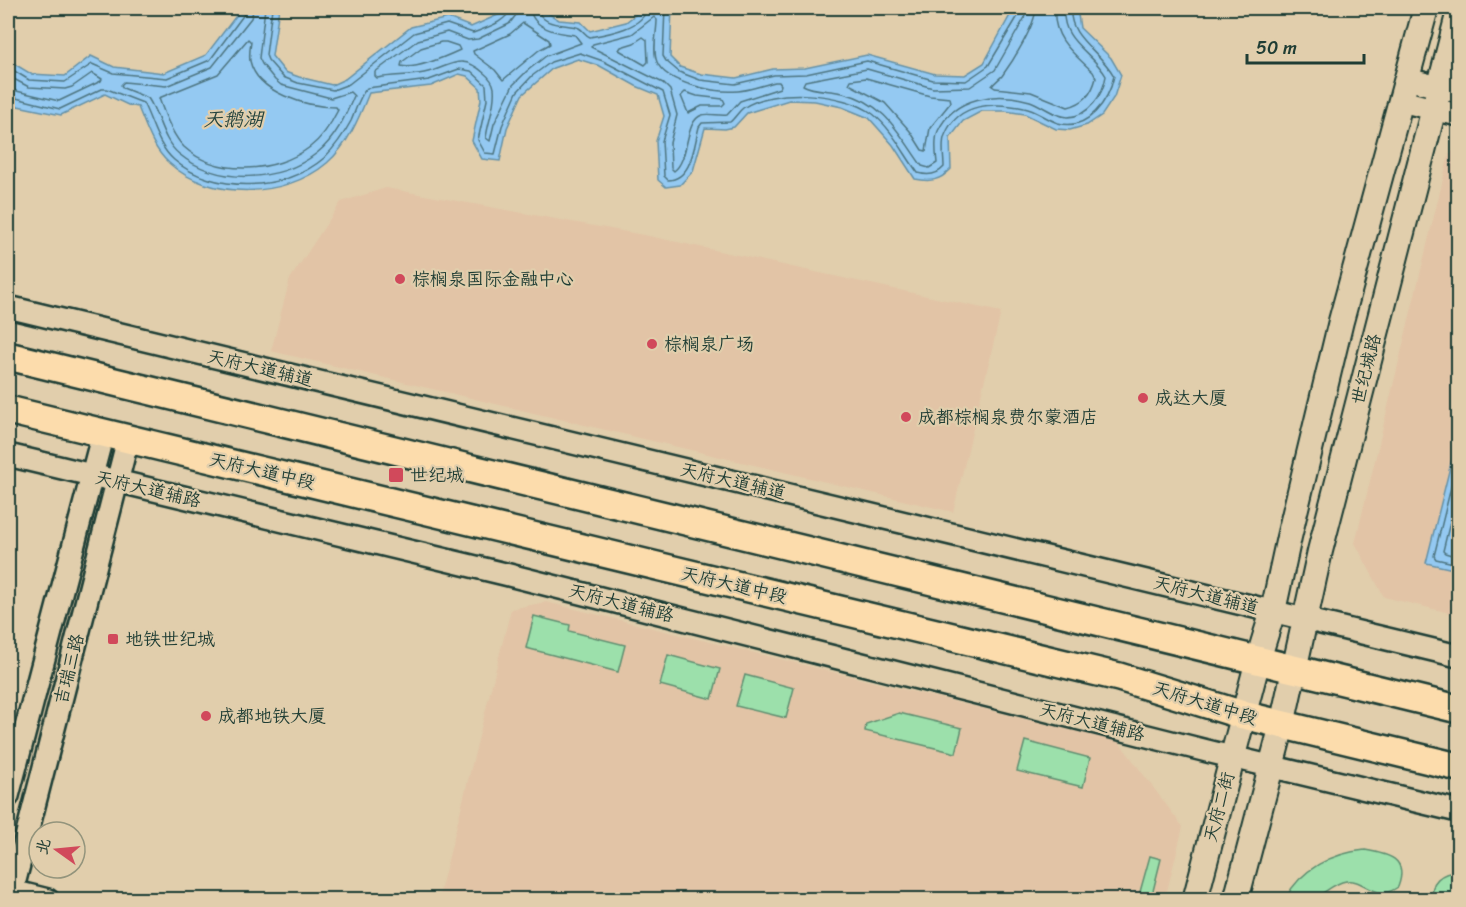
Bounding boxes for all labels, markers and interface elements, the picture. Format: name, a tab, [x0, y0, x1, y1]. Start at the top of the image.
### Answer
scale bar	[1247, 27, 1364, 65]
text: 50 m	[1256, 32, 1297, 64]
water label: 天鹅湖	[203, 102, 265, 137]
place label: 棕榈泉国际金融中心	[412, 263, 574, 295]
marker: 棕榈泉国际金融中心	[393, 272, 407, 286]
place label: 棕榈泉广场	[664, 328, 754, 360]
street label: 世纪城路	[1342, 330, 1390, 408]
marker: 棕榈泉广场	[645, 337, 659, 351]
street label: 天府大道辅道	[204, 340, 316, 396]
place label: 成达大厦	[1155, 382, 1227, 414]
marker: 成达大厦	[1136, 391, 1150, 405]
place label: 成都棕榈泉费尔蒙酒店	[918, 401, 1098, 433]
marker: 成都棕榈泉费尔蒙酒店	[899, 410, 913, 424]
street label: 天府大道中段	[206, 443, 318, 499]
street label: 天府大道辅道	[677, 453, 789, 509]
place label: 世纪城	[410, 459, 464, 491]
street label: 天府大道辅路	[92, 461, 204, 517]
marker: 世纪城	[387, 466, 405, 484]
street label: 天府大道中段	[678, 557, 790, 613]
street label: 天府大道辅道	[1150, 566, 1262, 624]
street label: 天府大道辅路	[565, 574, 677, 632]
place label: 地铁世纪城	[125, 623, 215, 655]
street label: 吉瑞三路	[45, 630, 93, 708]
marker: 地铁世纪城	[106, 632, 120, 646]
street label: 天府大道中段	[1149, 672, 1261, 734]
street label: 天府大道辅路	[1036, 693, 1148, 751]
place label: 成都地铁大厦	[218, 700, 326, 732]
marker: 成都地铁大厦	[199, 709, 213, 723]
street label: 天府二街	[1194, 768, 1244, 846]
north arrow	[27, 820, 87, 880]
text: 北	[27, 835, 59, 858]

